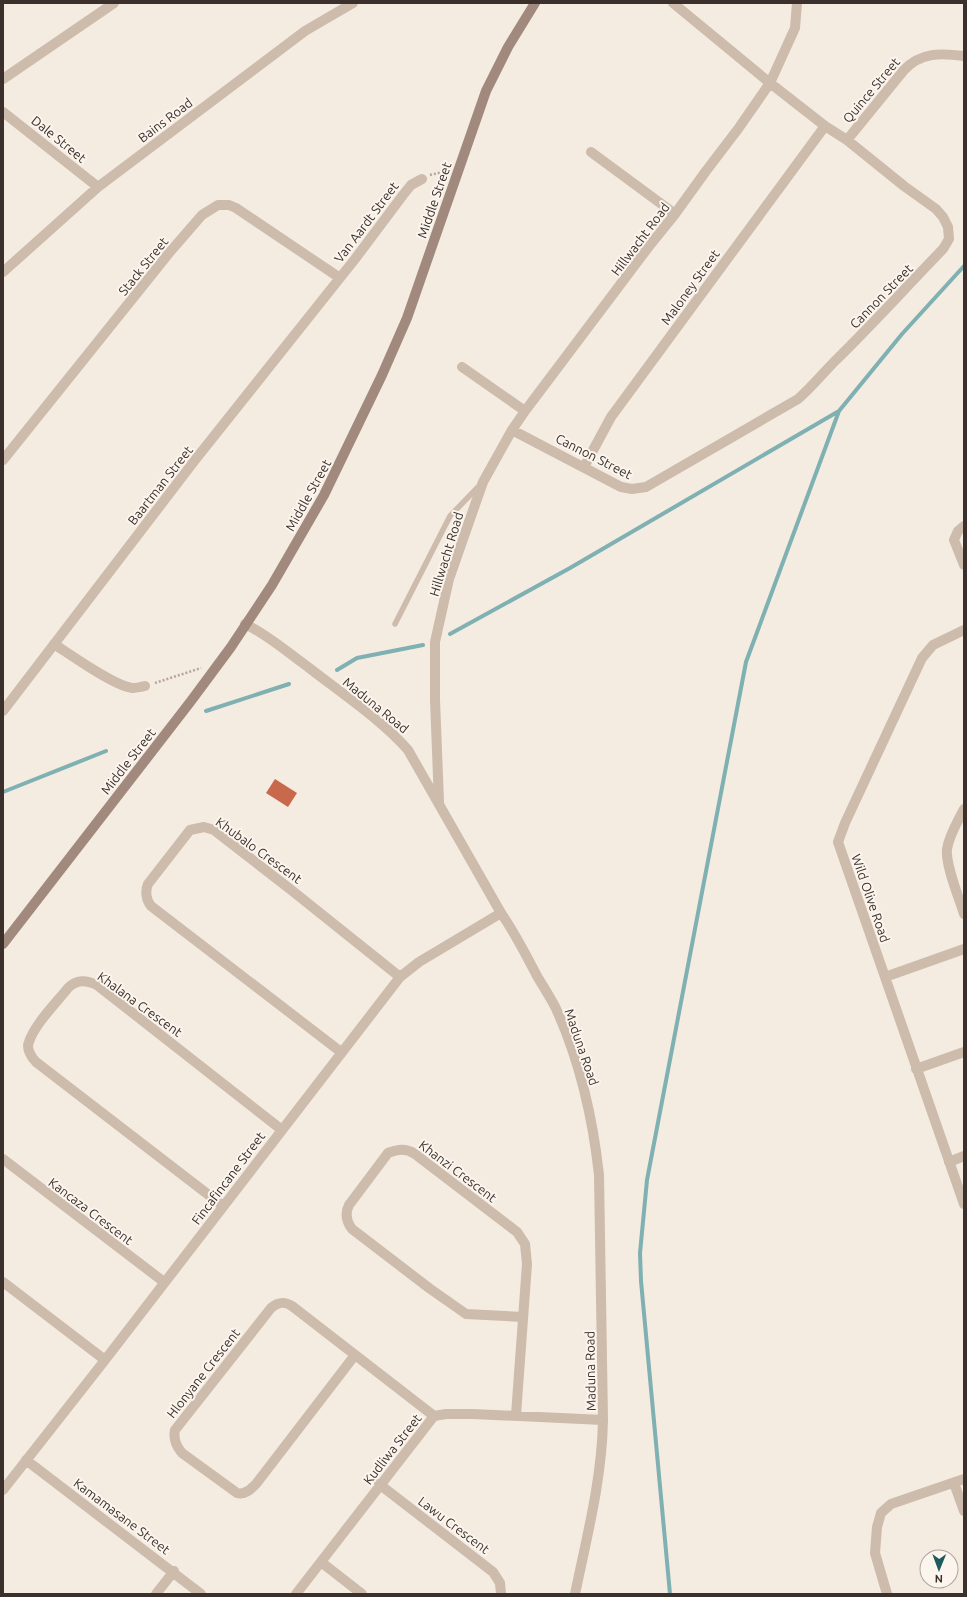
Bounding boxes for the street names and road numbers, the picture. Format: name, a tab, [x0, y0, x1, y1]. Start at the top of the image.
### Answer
street label: Quince Street	[840, 55, 903, 126]
street label: Bains Road	[135, 95, 195, 145]
street label: Dale Street	[29, 113, 89, 165]
street label: Middle Street	[414, 160, 454, 240]
street label: Van Aardt Street	[331, 179, 401, 265]
street label: Hillwacht Road	[608, 200, 672, 278]
street label: Stack Street	[115, 234, 171, 298]
street label: Maloney Street	[658, 247, 722, 327]
street label: Cannon Street	[847, 261, 915, 331]
street label: Cannon Street	[553, 431, 635, 481]
street label: Baartman Street	[125, 443, 195, 527]
street label: Middle Street	[283, 457, 333, 533]
street label: Hillwacht Road	[427, 510, 465, 598]
street label: Maduna Road	[340, 674, 412, 736]
street label: Middle Street	[98, 725, 158, 797]
street label: Khubalo Crescent	[213, 814, 305, 886]
street label: Wild Olive Road	[849, 852, 893, 944]
street label: Khalana Crescent	[95, 969, 185, 1039]
street label: Maduna Road	[562, 1007, 602, 1087]
street label: Fincafincane Street	[189, 1129, 267, 1227]
street label: Khanzi Crescent	[417, 1137, 499, 1205]
street label: Kancaza Crescent	[46, 1175, 136, 1247]
street label: Hlonyane Crescent	[164, 1326, 242, 1420]
street label: Maduna Road	[582, 1331, 598, 1411]
street label: Kudliwa Street	[360, 1411, 424, 1487]
street label: Kamamasane Street	[71, 1475, 173, 1557]
street label: Lawu Crescent	[416, 1494, 492, 1556]

